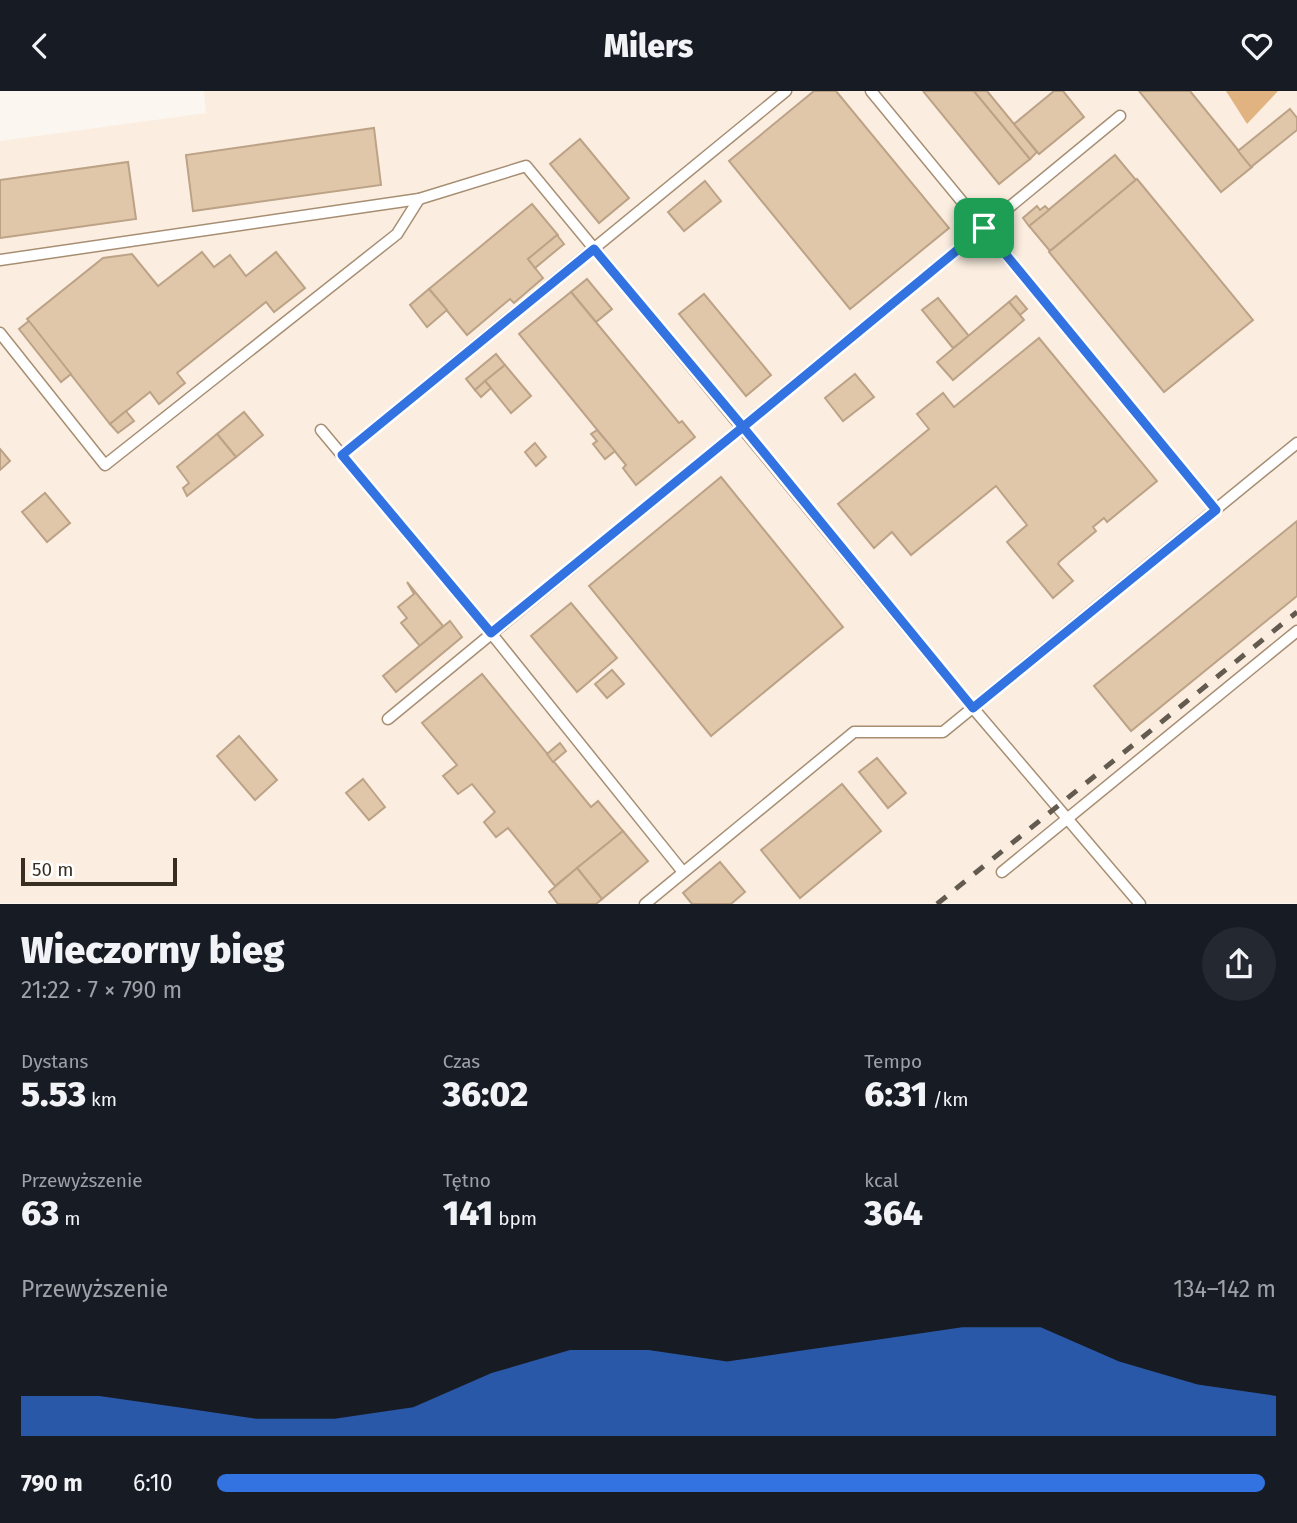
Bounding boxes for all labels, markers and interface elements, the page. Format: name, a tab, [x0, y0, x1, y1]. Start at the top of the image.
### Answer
icon: back	[21, 27, 59, 65]
text: Milers	[604, 27, 693, 65]
icon: heart	[1238, 27, 1276, 65]
pin	[954, 198, 1014, 258]
icon: arrive	[965, 209, 1003, 247]
scale bar	[21, 855, 177, 886]
text: 50 m	[32, 858, 73, 881]
text: Wieczorny bieg	[21, 927, 285, 973]
button: share	[1202, 927, 1276, 1001]
text: 21:22 · 7 × 790 m	[21, 976, 182, 1004]
text: Dystans	[21, 1050, 88, 1073]
text: Czas	[443, 1050, 480, 1073]
text: Tempo	[864, 1050, 922, 1073]
text: 5.53	[21, 1073, 86, 1115]
text: 36:02	[443, 1073, 528, 1115]
text: 6:31	[864, 1073, 928, 1115]
text: km	[86, 1088, 117, 1111]
text: /km	[928, 1088, 969, 1111]
text: Przewyższenie	[21, 1169, 143, 1192]
text: Tętno	[443, 1169, 491, 1192]
text: kcal	[864, 1169, 899, 1192]
text: 63	[21, 1192, 59, 1234]
text: 141	[443, 1192, 493, 1234]
text: 364	[864, 1192, 923, 1234]
text: m	[59, 1207, 80, 1230]
text: bpm	[493, 1207, 537, 1230]
text: Przewyższenie	[21, 1275, 168, 1303]
text: 134–142 m	[1173, 1275, 1276, 1303]
text: 790 m	[21, 1469, 83, 1497]
text: 6:10	[133, 1469, 173, 1497]

